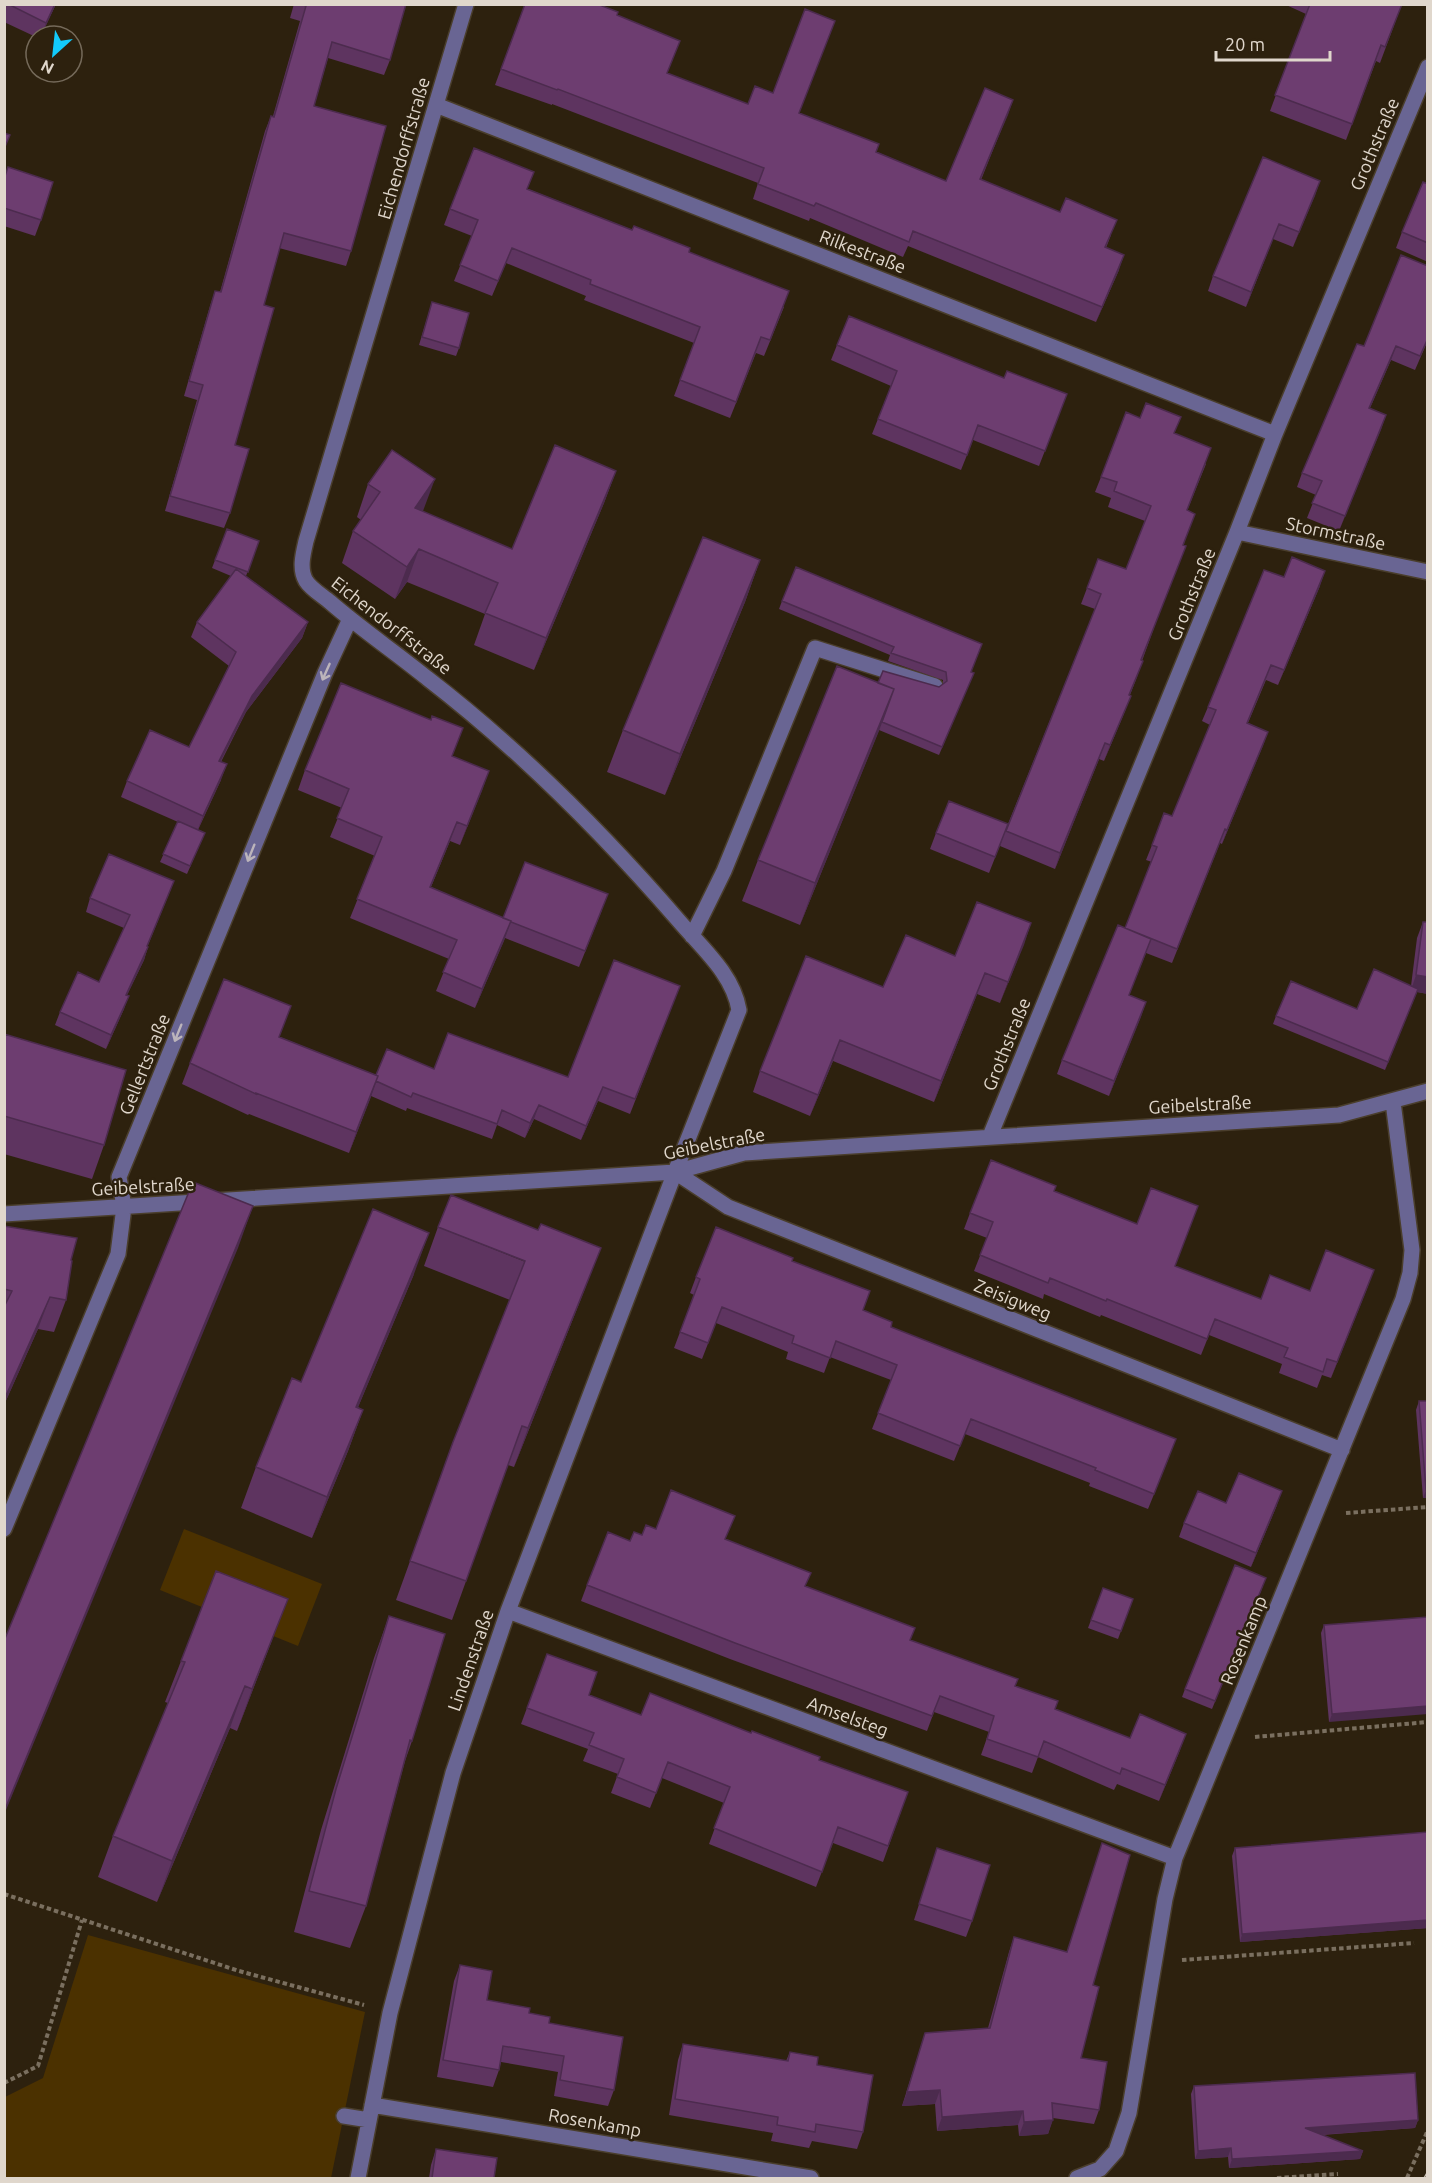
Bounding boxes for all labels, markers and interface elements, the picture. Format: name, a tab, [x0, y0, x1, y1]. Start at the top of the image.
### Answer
north arrow	[24, 24, 84, 84]
scale bar	[1216, 24, 1330, 62]
text: 20 m	[1225, 34, 1265, 54]
text: N	[38, 57, 57, 78]
street label: Eichendorffstraße	[373, 75, 433, 221]
street label: Grothstraße	[1346, 95, 1402, 193]
street label: Rilkestraße	[817, 225, 909, 277]
street label: Stormstraße	[1284, 513, 1388, 553]
street label: Grothstraße	[1163, 545, 1219, 643]
street label: Eichendorffstraße	[328, 572, 456, 678]
one-way arrow	[319, 663, 331, 681]
one-way arrow	[245, 843, 256, 862]
street label: Grothstraße	[978, 995, 1034, 1093]
street label: Gellertstraße	[115, 1011, 173, 1117]
one-way arrow	[172, 1024, 183, 1042]
street label: Geibelstraße	[1148, 1091, 1252, 1117]
street label: Geibelstraße	[661, 1123, 767, 1163]
street label: Geibelstraße	[91, 1173, 195, 1199]
street label: Zeisigweg	[972, 1275, 1054, 1323]
street label: Rosenkamp	[1216, 1593, 1270, 1687]
street label: Lindenstraße	[443, 1606, 497, 1714]
street label: Amselsteg	[805, 1692, 891, 1740]
street label: Rosenkamp	[547, 2104, 643, 2140]

